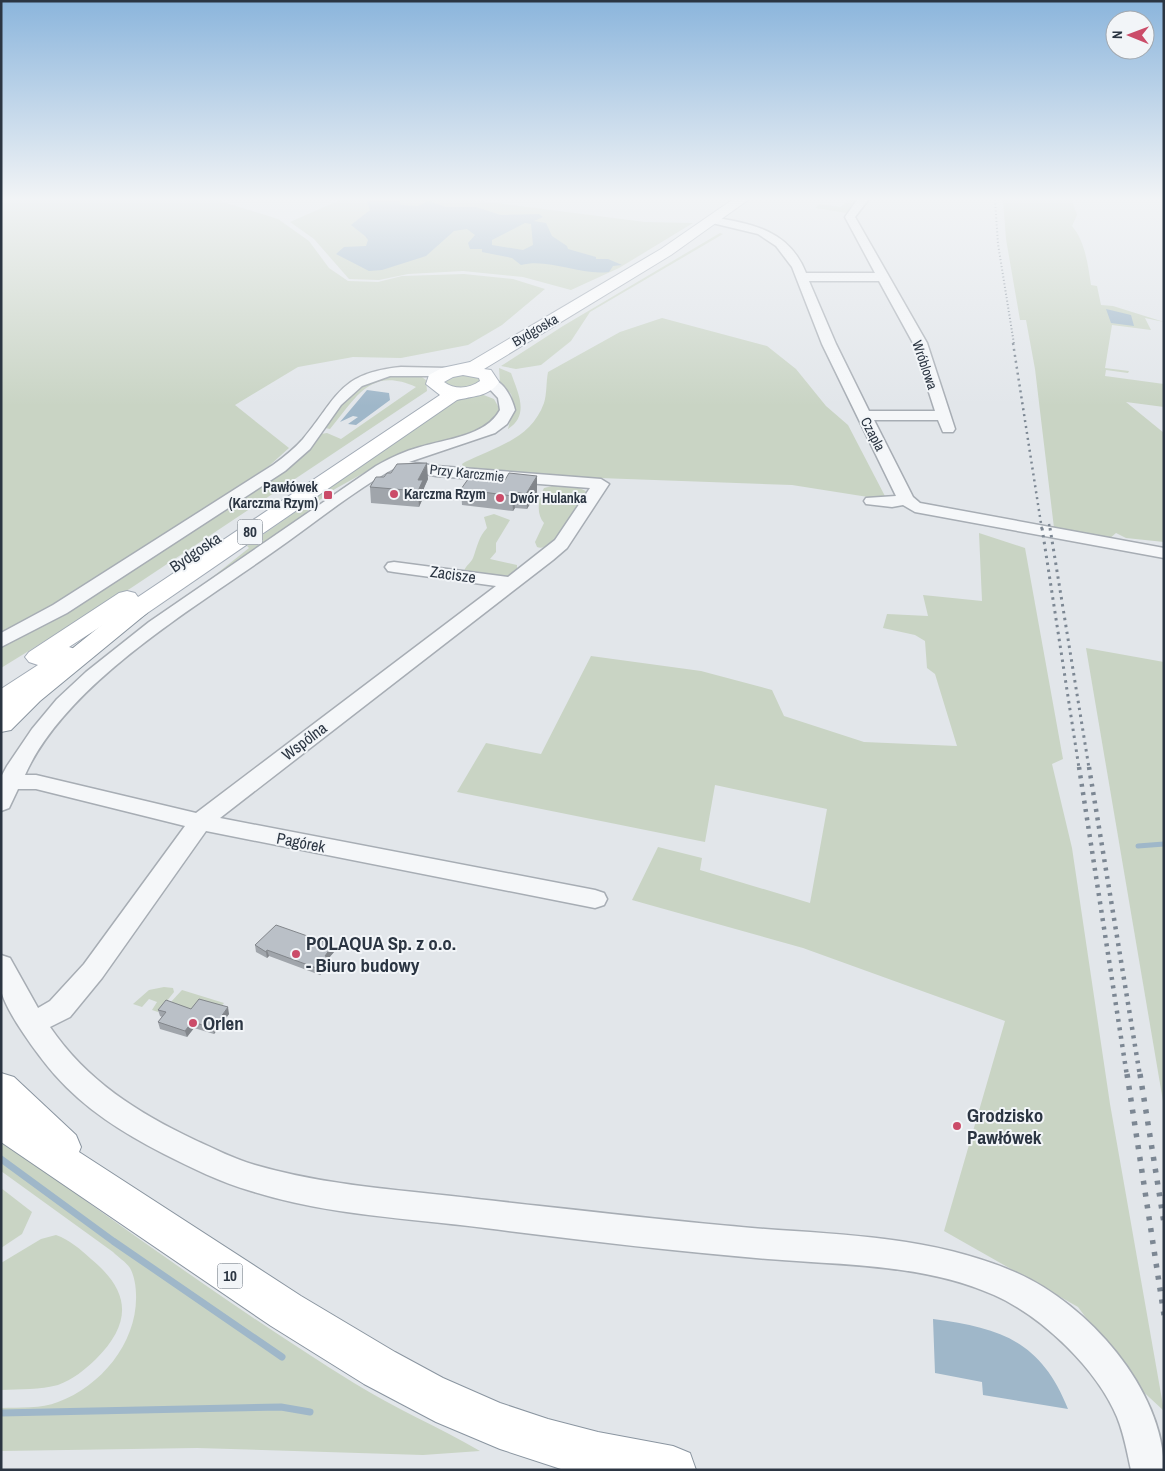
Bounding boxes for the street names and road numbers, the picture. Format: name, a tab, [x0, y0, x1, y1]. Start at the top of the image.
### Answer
street label: Bydgoska	[509, 309, 562, 350]
street label: Wróblowa	[908, 338, 942, 393]
street label: Czapla	[857, 414, 890, 455]
street label: Przy Karczmie	[429, 460, 505, 486]
road number: 80	[238, 520, 262, 544]
street label: Bydgoska	[165, 526, 226, 577]
street label: Zacisze	[429, 560, 477, 588]
street label: Wspólna	[277, 716, 332, 765]
street label: Pagórek	[275, 827, 328, 858]
road number: 10	[218, 1264, 242, 1288]

